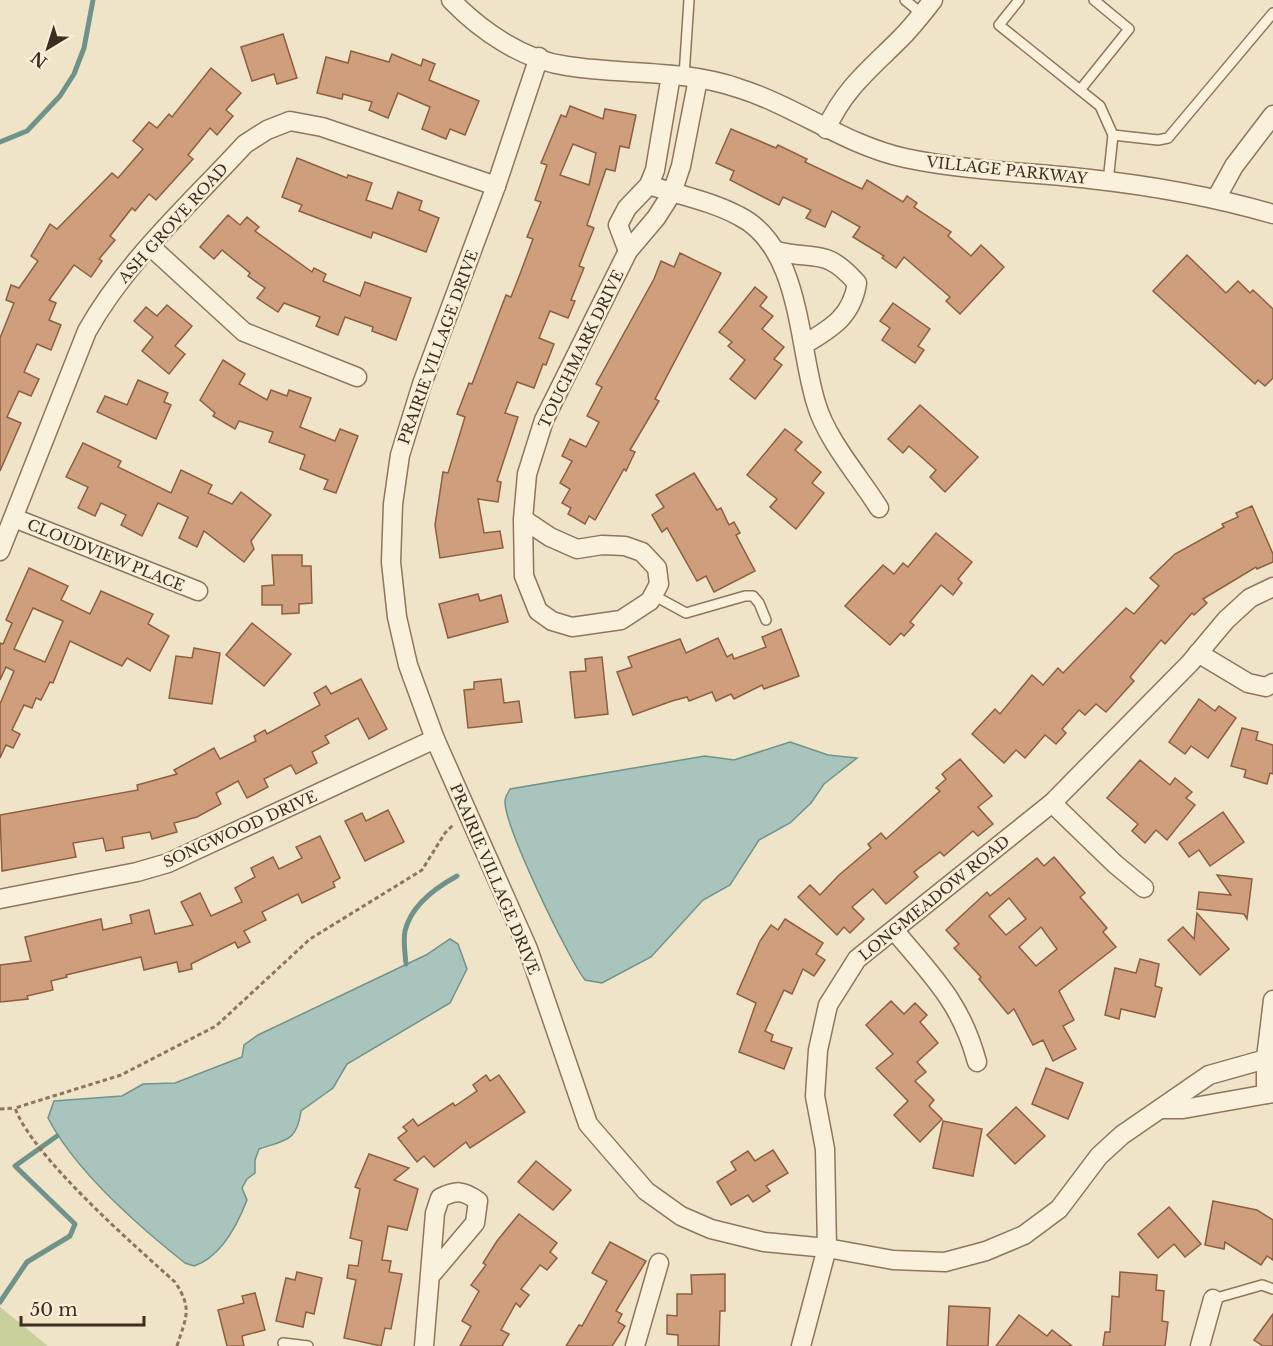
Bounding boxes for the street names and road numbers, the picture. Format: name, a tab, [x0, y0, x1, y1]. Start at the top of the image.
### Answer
street label: VILLAGE PARKWAY	[924, 152, 1090, 188]
street label: ASH GROVE ROAD	[113, 159, 232, 288]
street label: PRAIRIE VILLAGE DRIVE	[394, 247, 482, 447]
street label: TOUCHMARK DRIVE	[534, 267, 628, 431]
street label: CLOUDVIEW PLACE	[24, 515, 188, 595]
street label: PRAIRIE VILLAGE DRIVE	[446, 781, 544, 977]
street label: SONGWOOD DRIVE	[160, 786, 320, 872]
street label: LONGMEADOW ROAD	[855, 831, 1013, 965]

